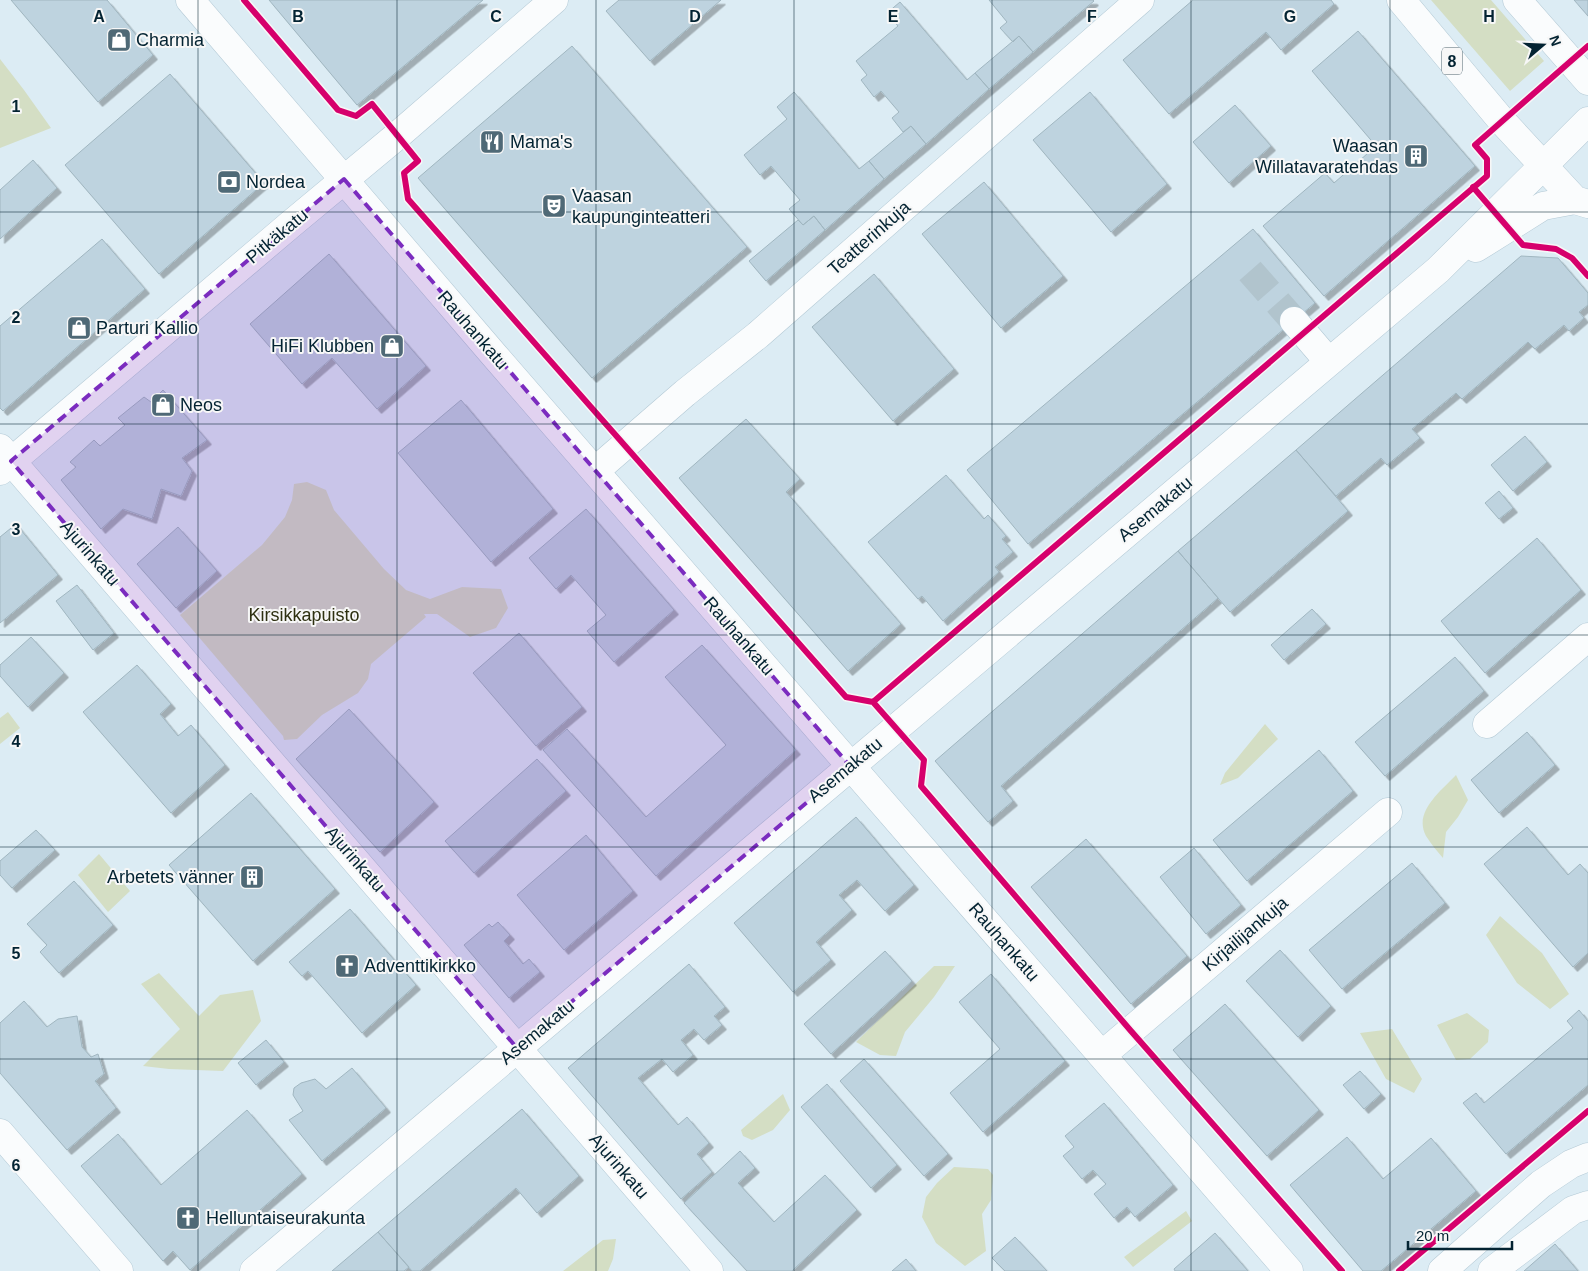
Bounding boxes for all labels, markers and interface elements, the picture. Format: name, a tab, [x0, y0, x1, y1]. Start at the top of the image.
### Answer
text: A	[93, 8, 105, 25]
text: B	[292, 8, 304, 25]
text: C	[490, 8, 502, 25]
text: D	[689, 8, 701, 25]
text: E	[888, 8, 899, 25]
text: F	[1087, 8, 1097, 25]
text: G	[1284, 8, 1296, 25]
text: H	[1483, 8, 1495, 25]
north arrow	[1518, 20, 1568, 70]
shop icon: Charmia	[106, 27, 132, 53]
place label: Charmia	[136, 30, 205, 50]
text: N	[1546, 33, 1565, 48]
road number: 8	[1442, 48, 1462, 74]
text: 1	[12, 98, 21, 115]
restaurant icon: Mama's	[479, 129, 505, 155]
place label: Mama's	[510, 132, 572, 152]
place label: Waasan Willatavaratehdas	[1255, 136, 1398, 177]
building icon: Waasan Willatavaratehdas	[1403, 143, 1429, 169]
bank icon: Nordea	[216, 169, 242, 195]
place label: Nordea	[246, 172, 306, 192]
place label: Vaasan kaupunginteatteri	[572, 186, 710, 227]
theatre icon: Vaasan kaupunginteatteri	[541, 193, 567, 219]
street label: Teatterinkuja	[824, 196, 915, 279]
street label: Pitkäkatu	[242, 205, 312, 267]
street label: Rauhankatu	[434, 287, 512, 373]
text: 2	[12, 309, 21, 326]
shop icon: Parturi Kallio	[66, 315, 92, 341]
place label: Parturi Kallio	[96, 318, 198, 338]
shop icon: HiFi Klubben	[379, 333, 405, 359]
place label: HiFi Klubben	[271, 336, 374, 356]
shop icon: Neos	[150, 392, 176, 418]
place label: Neos	[180, 395, 222, 415]
street label: Asemakatu	[1114, 472, 1196, 546]
street label: Ajurinkatu	[56, 516, 124, 590]
text: 3	[12, 521, 21, 538]
street label: Rauhankatu	[700, 593, 778, 679]
park label: Kirsikkapuisto	[248, 605, 360, 625]
text: 4	[12, 733, 21, 750]
street label: Asemakatu	[804, 733, 886, 807]
street label: Ajurinkatu	[321, 822, 389, 896]
building icon: Arbetets vänner	[239, 864, 265, 890]
place label: Arbetets vänner	[107, 867, 234, 887]
street label: Kirjailijankuja	[1198, 892, 1292, 975]
street label: Rauhankatu	[965, 899, 1043, 985]
text: 5	[12, 945, 21, 962]
church icon: Adventtikirkko	[334, 953, 360, 979]
place label: Adventtikirkko	[364, 956, 476, 976]
street label: Asemakatu	[496, 995, 578, 1069]
street label: Ajurinkatu	[585, 1129, 653, 1203]
text: 6	[12, 1157, 21, 1174]
church icon: Helluntaiseurakunta	[175, 1205, 201, 1231]
place label: Helluntaiseurakunta	[206, 1208, 366, 1228]
scale bar	[1408, 1218, 1512, 1250]
text: 20 m	[1416, 1227, 1449, 1244]

